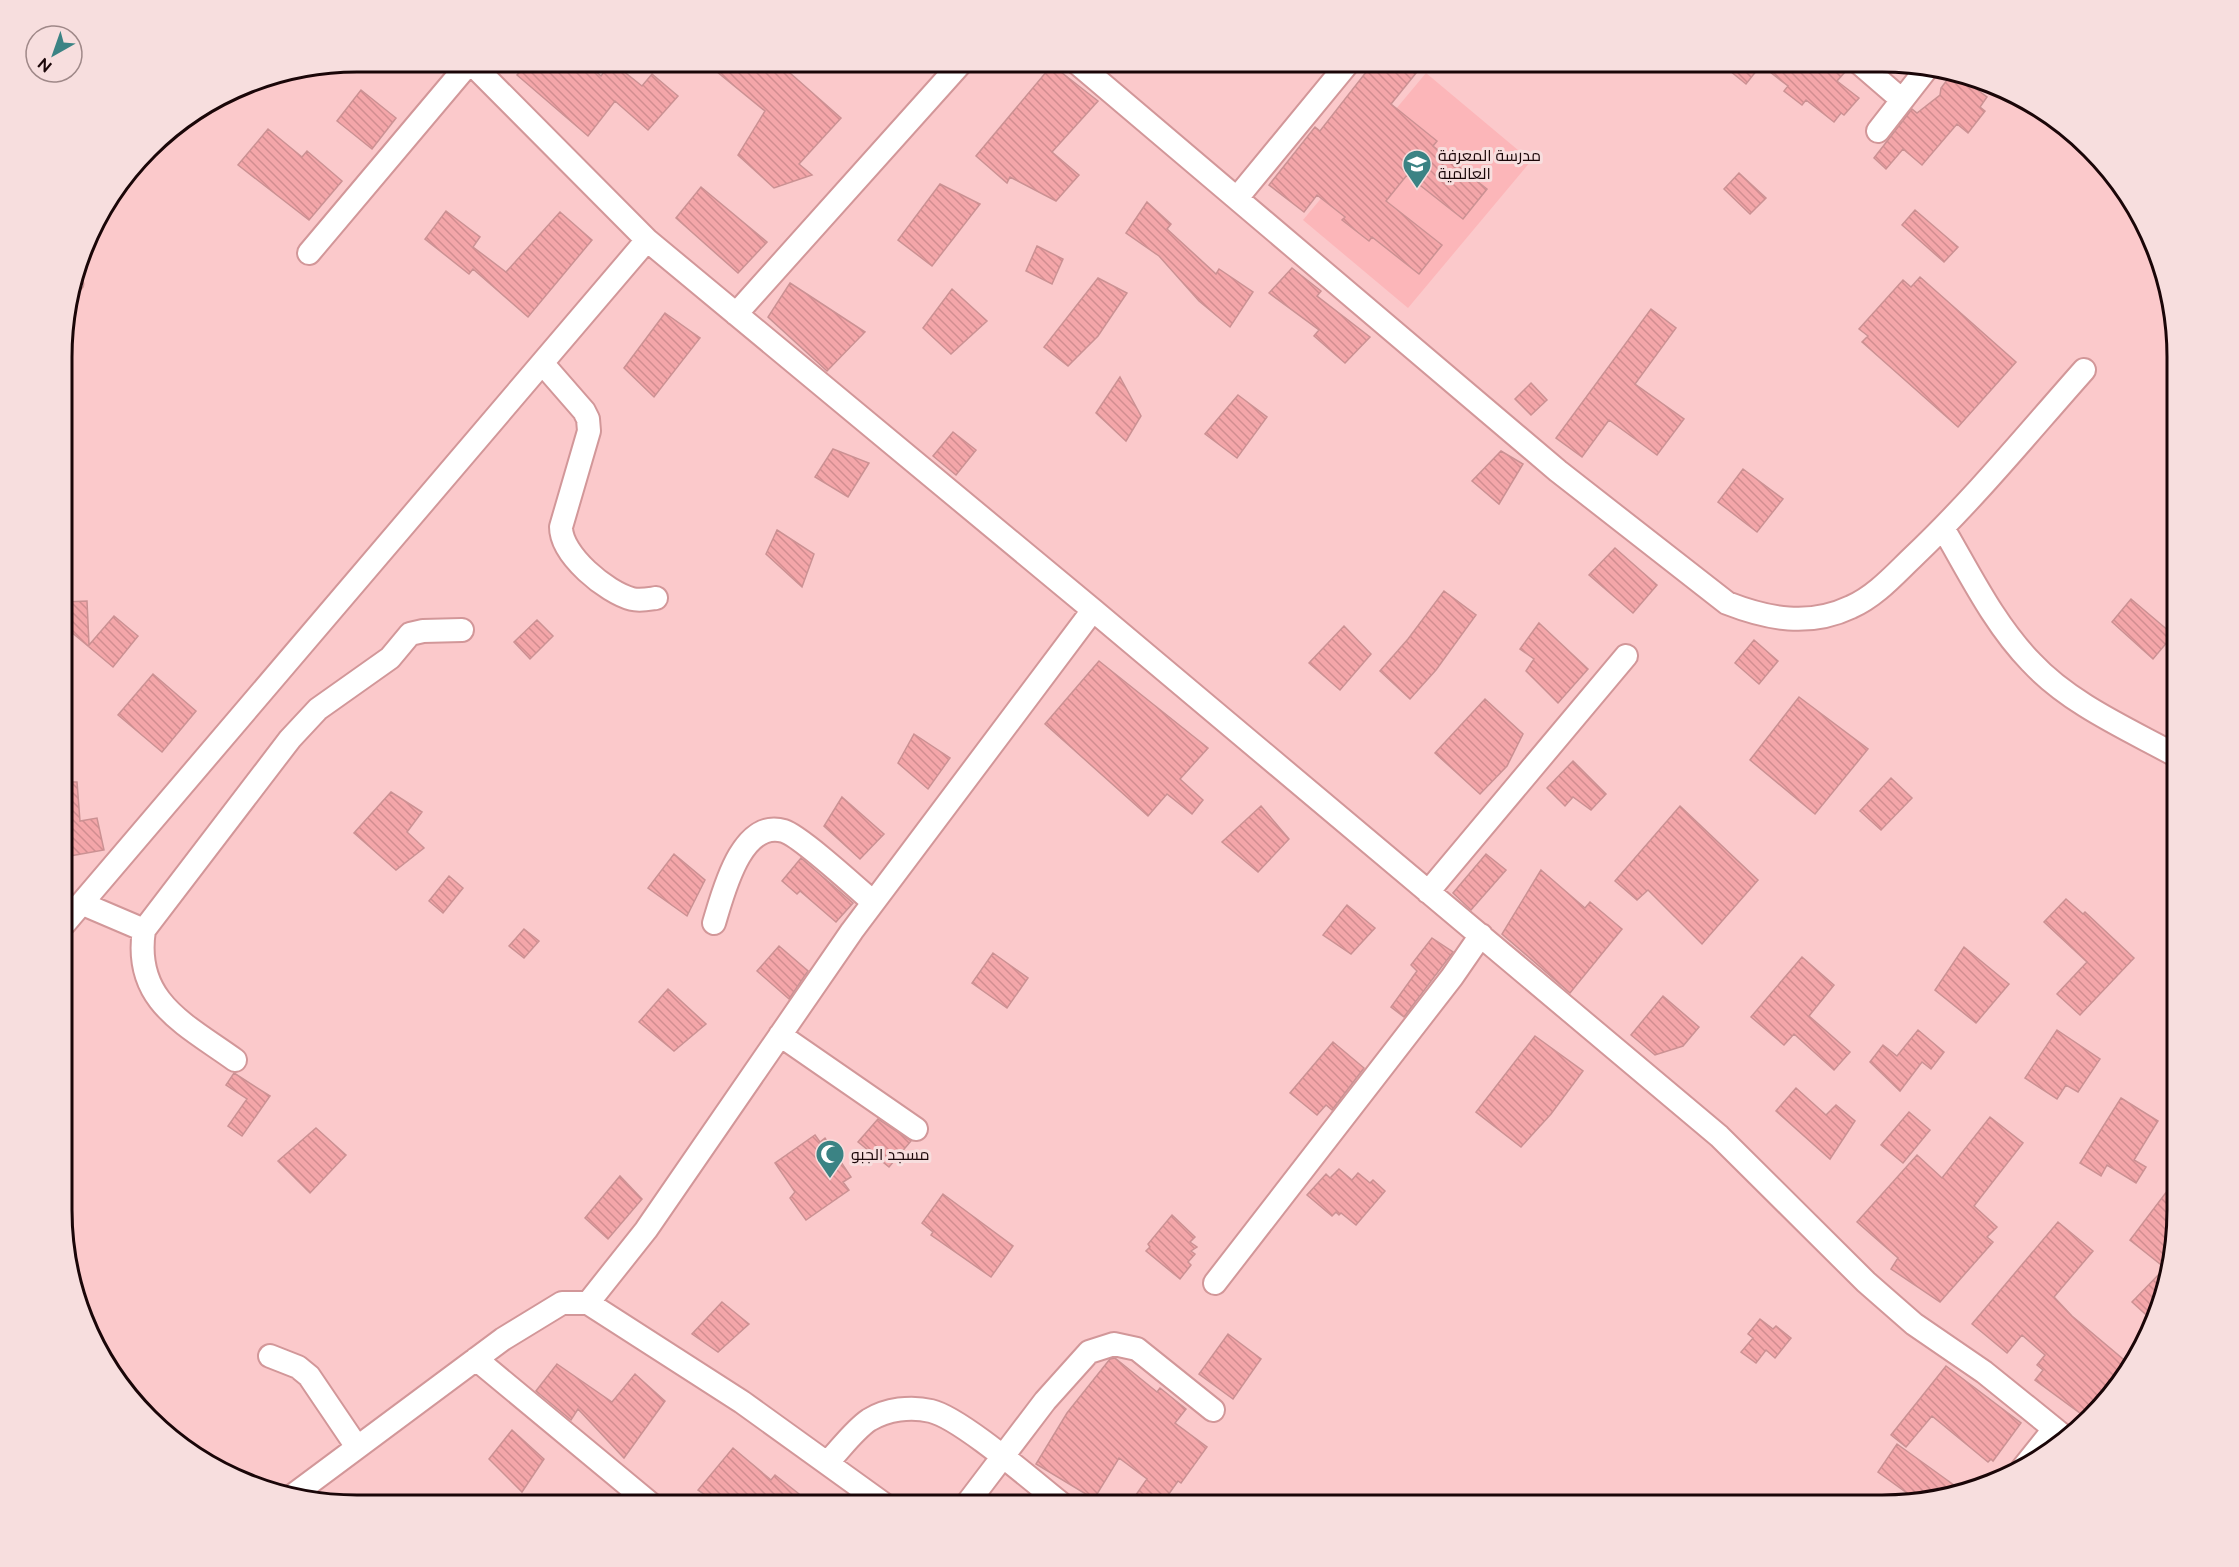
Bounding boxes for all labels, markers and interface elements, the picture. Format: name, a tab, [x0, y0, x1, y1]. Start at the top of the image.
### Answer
north arrow	[24, 24, 84, 84]
text: N	[34, 54, 55, 76]
place label: مدرسة المعرفة العالمية	[1438, 146, 1541, 183]
school or university icon: مدرسة المعرفة العالمية	[1401, 148, 1433, 190]
mosque icon: مسجد الجبو	[814, 1138, 846, 1180]
place label: مسجد الجبو	[851, 1145, 930, 1164]

